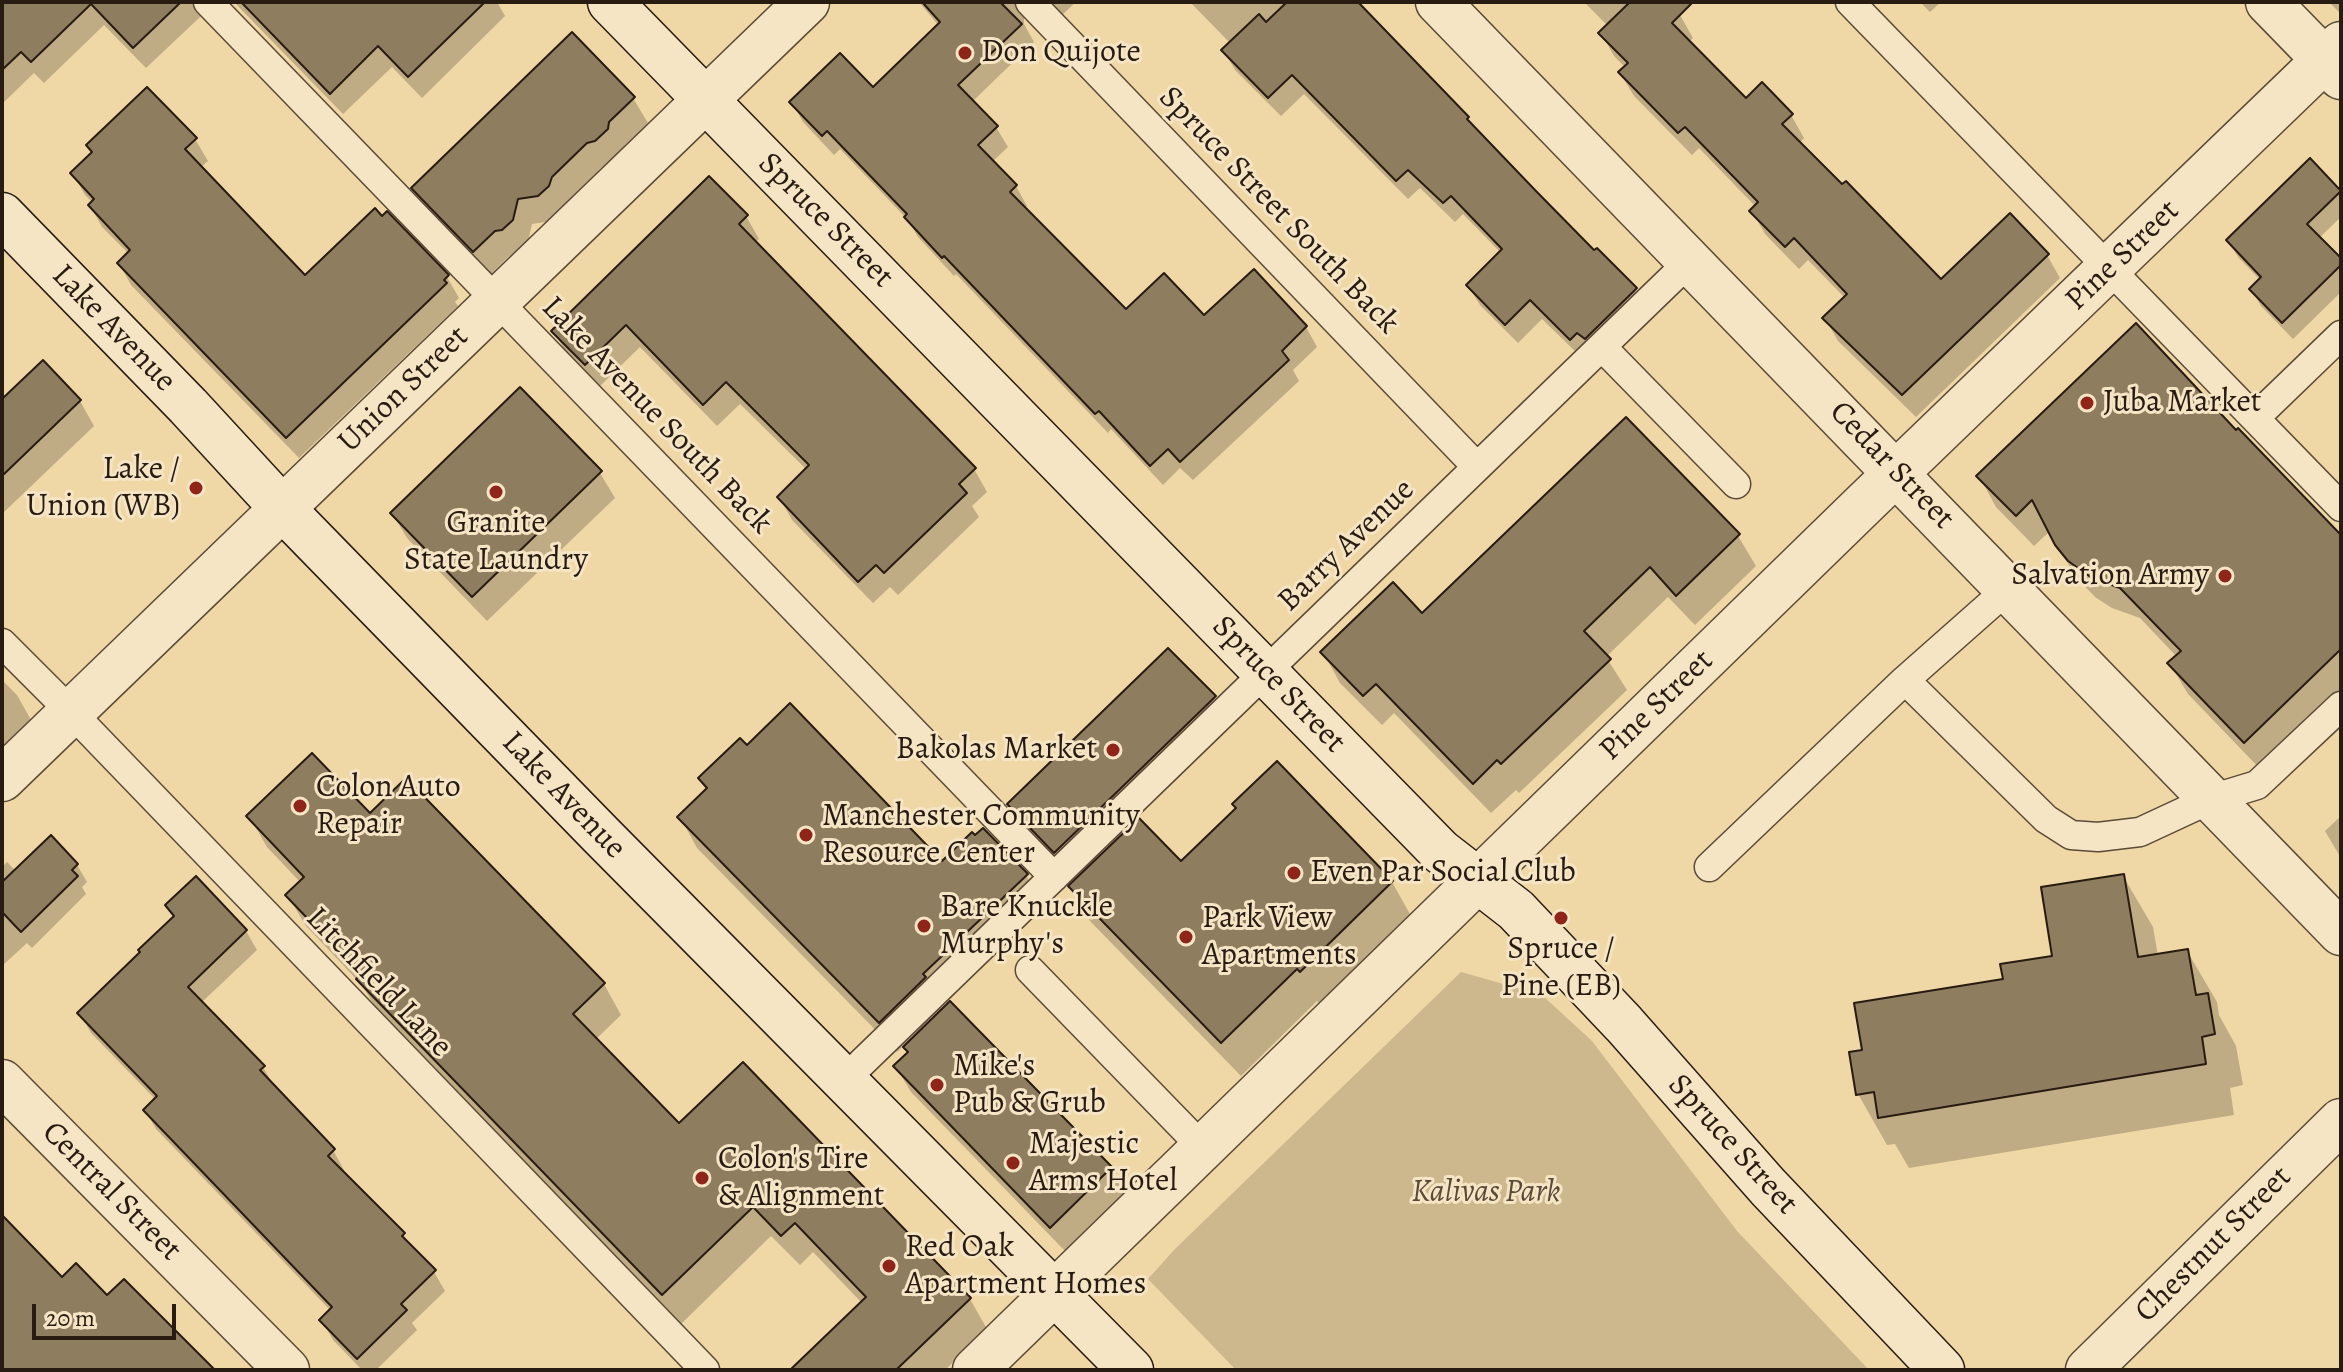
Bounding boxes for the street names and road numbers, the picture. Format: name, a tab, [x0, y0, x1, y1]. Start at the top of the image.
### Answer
street label: Spruce Street South Back	[1150, 79, 1406, 343]
street label: Spruce Street	[749, 145, 901, 297]
street label: Pine Street	[2058, 192, 2188, 320]
street label: Lake Avenue	[43, 257, 183, 401]
street label: Lake Avenue South Back	[533, 289, 779, 543]
street label: Union Street	[331, 318, 477, 462]
street label: Cedar Street	[1821, 394, 1961, 538]
street label: Barry Avenue	[1271, 471, 1423, 621]
street label: Spruce Street	[1203, 608, 1353, 762]
street label: Pine Street	[1592, 642, 1722, 770]
street label: Lake Avenue	[493, 724, 633, 868]
street label: Litchfield Lane	[297, 900, 459, 1066]
street label: Spruce Street	[1659, 1067, 1805, 1223]
street label: Central Street	[33, 1114, 189, 1270]
street label: Chestnut Street	[2128, 1159, 2300, 1331]

